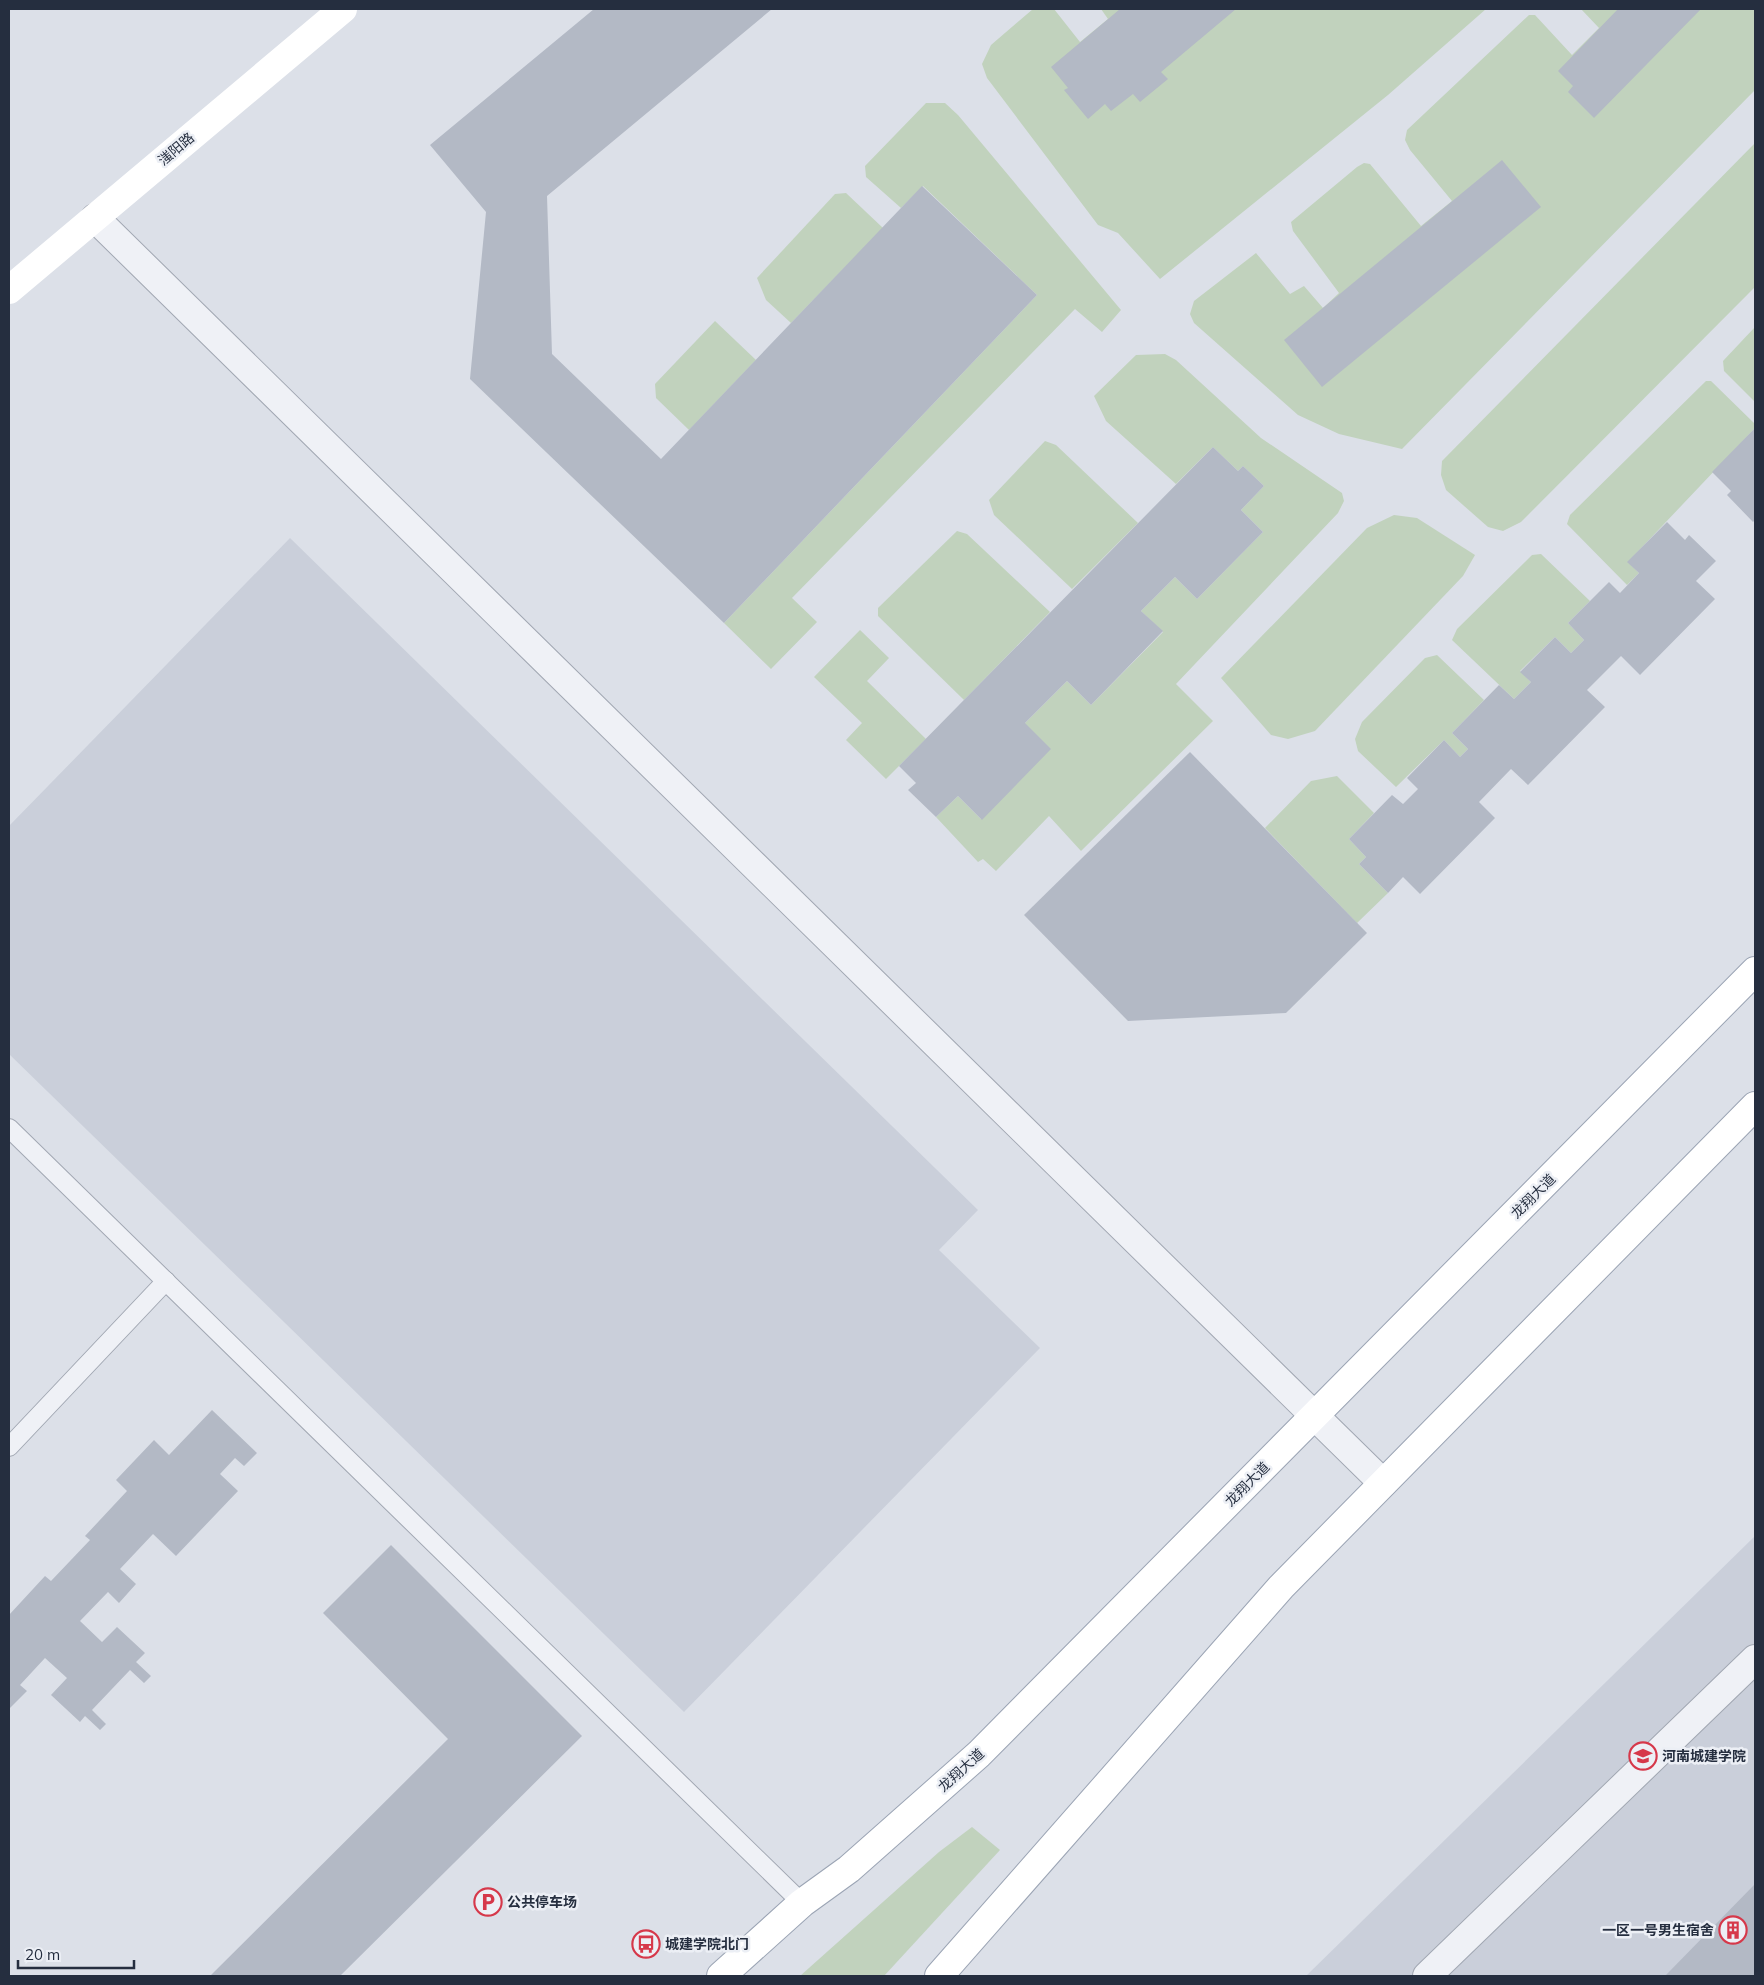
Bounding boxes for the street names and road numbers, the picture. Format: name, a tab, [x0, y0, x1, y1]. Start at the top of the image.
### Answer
street label: 滍阳路	[154, 129, 198, 169]
street label: 龙翔大道	[1507, 1170, 1559, 1222]
street label: 龙翔大道	[1221, 1458, 1273, 1510]
street label: 龙翔大道	[934, 1745, 988, 1795]

